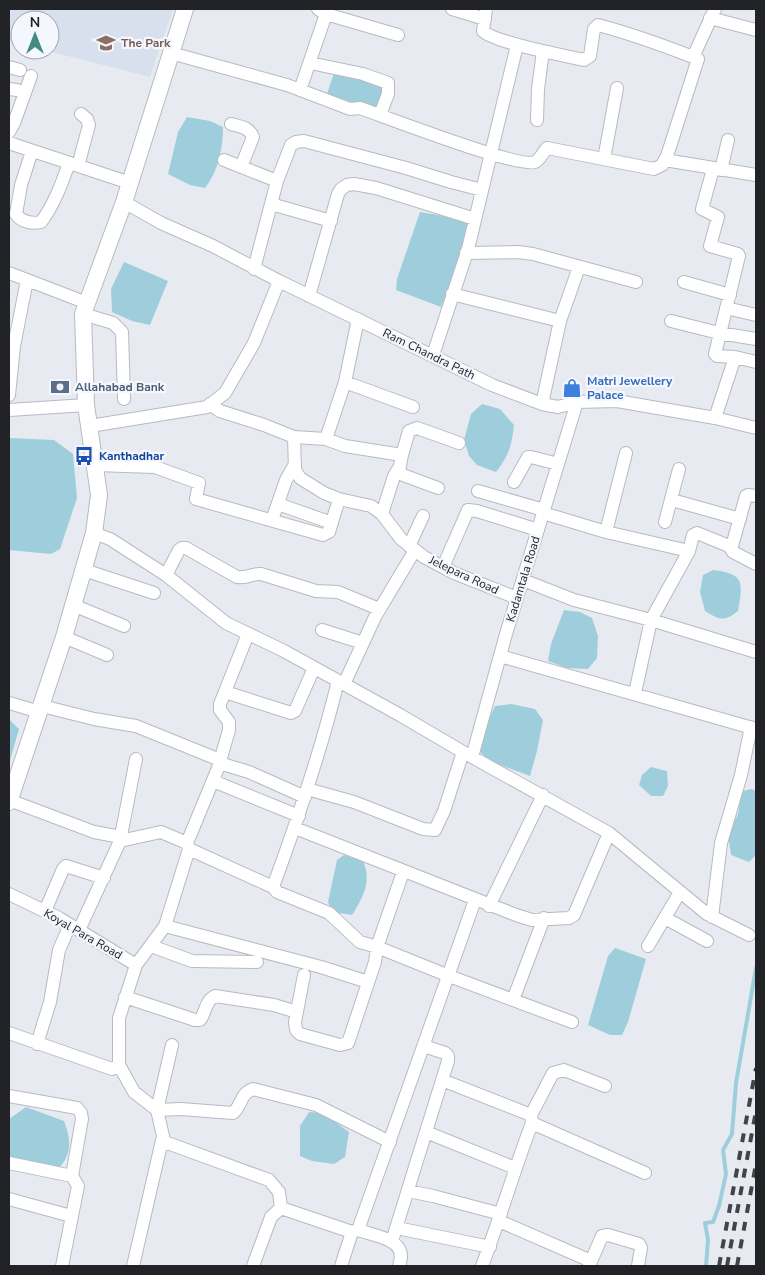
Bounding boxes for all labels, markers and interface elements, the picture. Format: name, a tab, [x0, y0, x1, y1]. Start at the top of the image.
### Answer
north arrow	[10, 10, 60, 60]
text: N	[30, 13, 40, 32]
school or university icon: The Park	[95, 32, 117, 54]
place label: The Park	[121, 35, 171, 51]
street label: Ram Chandra Path	[380, 325, 478, 383]
place label: Matri Jewellery Palace	[587, 373, 673, 403]
bank icon: Allahabad Bank	[49, 376, 71, 398]
shop icon: Matri Jewellery Palace	[561, 377, 583, 399]
place label: Allahabad Bank	[75, 379, 165, 395]
bus stop icon: Kanthadhar	[73, 445, 95, 467]
place label: Kanthadhar	[99, 448, 165, 464]
street label: Kadamtala Road	[502, 534, 544, 624]
street label: Jelepara Road	[426, 551, 501, 598]
street label: Koyal Para Road	[41, 905, 125, 963]

